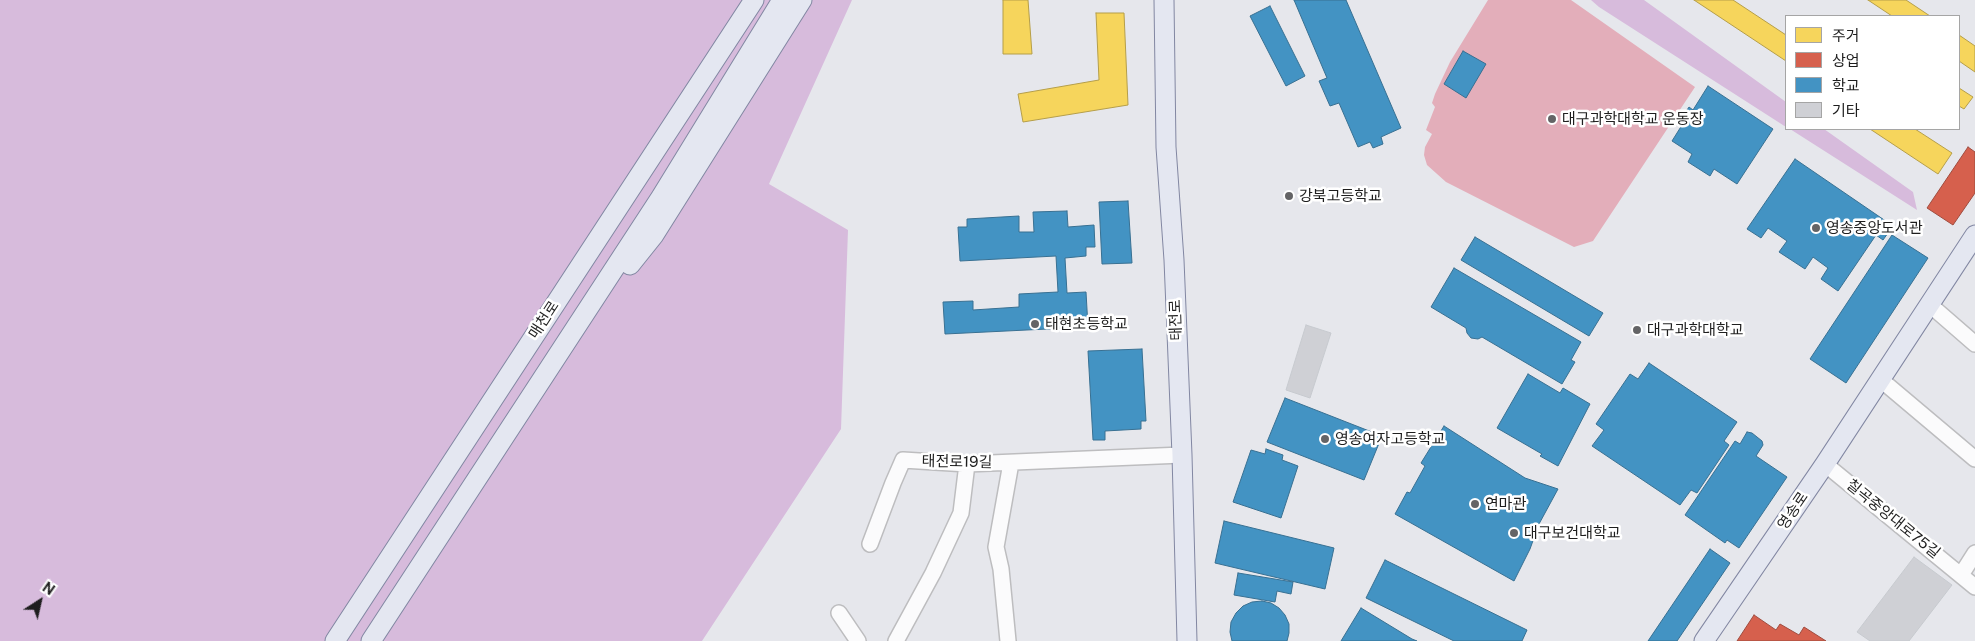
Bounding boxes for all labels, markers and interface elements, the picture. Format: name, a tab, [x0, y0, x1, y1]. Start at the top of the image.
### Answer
legend	[1785, 15, 1960, 130]
text: 주거	[1832, 27, 1860, 44]
text: 상업	[1832, 52, 1860, 69]
text: 학교	[1832, 77, 1860, 94]
text: 기타	[1832, 102, 1860, 119]
place label: 대구과학대학교 운동장	[1562, 110, 1704, 128]
marker: 대구과학대학교 운동장	[1546, 113, 1558, 125]
place label: 강북고등학교	[1299, 187, 1382, 205]
marker: 강북고등학교	[1283, 190, 1295, 202]
place label: 영송중앙도서관	[1826, 219, 1923, 237]
marker: 영송중앙도서관	[1810, 222, 1822, 234]
street label: 매천로	[525, 298, 563, 342]
street label: 태전로	[1166, 299, 1186, 341]
place label: 태현초등학교	[1045, 315, 1128, 333]
marker: 태현초등학교	[1029, 318, 1041, 330]
place label: 대구과학대학교	[1647, 321, 1744, 339]
marker: 대구과학대학교	[1631, 324, 1643, 336]
place label: 영송여자고등학교	[1335, 430, 1445, 448]
marker: 영송여자고등학교	[1319, 433, 1331, 445]
street label: 태전로19길	[922, 452, 992, 472]
street label: 칠곡중앙대로75길	[1843, 476, 1943, 562]
street label: 영송로	[1774, 489, 1812, 533]
place label: 연마관	[1485, 495, 1526, 513]
marker: 연마관	[1469, 498, 1481, 510]
place label: 대구보건대학교	[1524, 524, 1621, 542]
marker: 대구보건대학교	[1508, 527, 1520, 539]
north arrow	[15, 576, 65, 626]
text: N	[40, 579, 58, 598]

